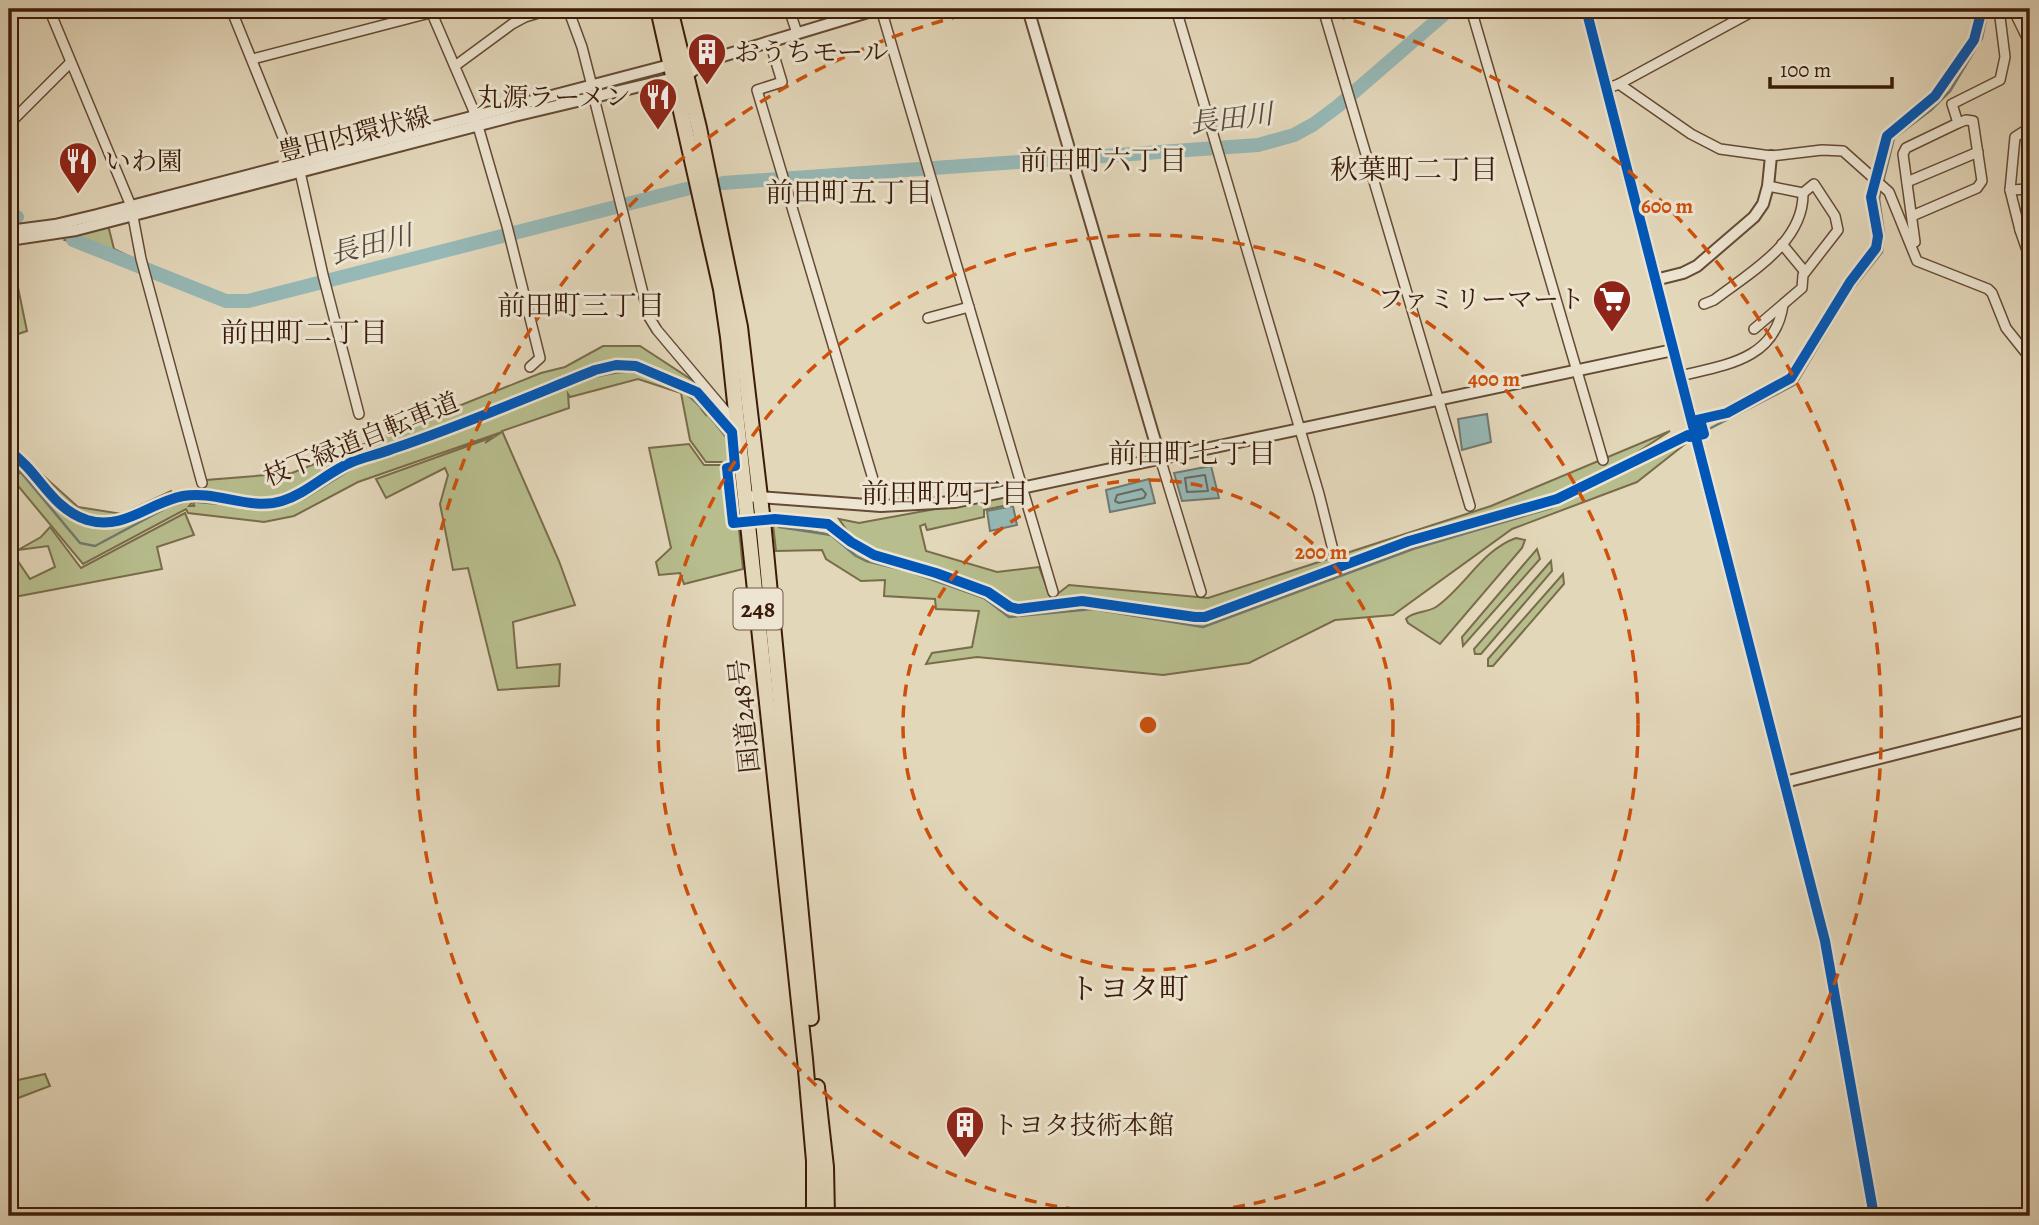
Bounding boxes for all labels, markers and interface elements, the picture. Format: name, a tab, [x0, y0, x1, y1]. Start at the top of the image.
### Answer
building icon: おうちモール	[686, 31, 728, 86]
place label: おうちモール	[734, 35, 888, 70]
scale bar	[1770, 46, 1892, 90]
text: 100 m	[1780, 56, 1831, 84]
restaurant icon: 丸源ラーメン	[637, 76, 679, 131]
place label: 丸源ラーメン	[476, 80, 631, 115]
water label: 長田川	[1187, 95, 1278, 143]
street label: 豊田内環状線	[274, 99, 434, 170]
restaurant icon: いわ園	[57, 140, 99, 195]
district label: 前田町六丁目	[1019, 142, 1187, 180]
place label: いわ園	[105, 144, 183, 179]
district label: 秋葉町二丁目	[1330, 151, 1498, 189]
district label: 前田町五丁目	[765, 174, 933, 212]
text: 600 m	[1641, 192, 1693, 220]
water label: 長田川	[326, 216, 419, 274]
supermarket icon: ファミリーマート	[1591, 278, 1633, 333]
place label: ファミリーマート	[1378, 282, 1585, 317]
district label: 前田町三丁目	[497, 287, 665, 325]
district label: 前田町二丁目	[220, 314, 388, 352]
text: 400 m	[1468, 365, 1521, 393]
street label: 枝下緑道自転車道	[258, 384, 464, 495]
district label: 前田町七丁目	[1108, 435, 1276, 473]
district label: 前田町四丁目	[861, 475, 1029, 513]
text: 200 m	[1295, 538, 1348, 566]
road number: 248	[734, 588, 782, 630]
street label: 国道248号	[721, 657, 768, 775]
centre of rings	[1136, 713, 1160, 737]
district label: トヨタ町	[1069, 969, 1189, 1009]
building icon: トヨタ技術本館	[944, 1104, 986, 1159]
place label: トヨタ技術本館	[992, 1108, 1174, 1143]

